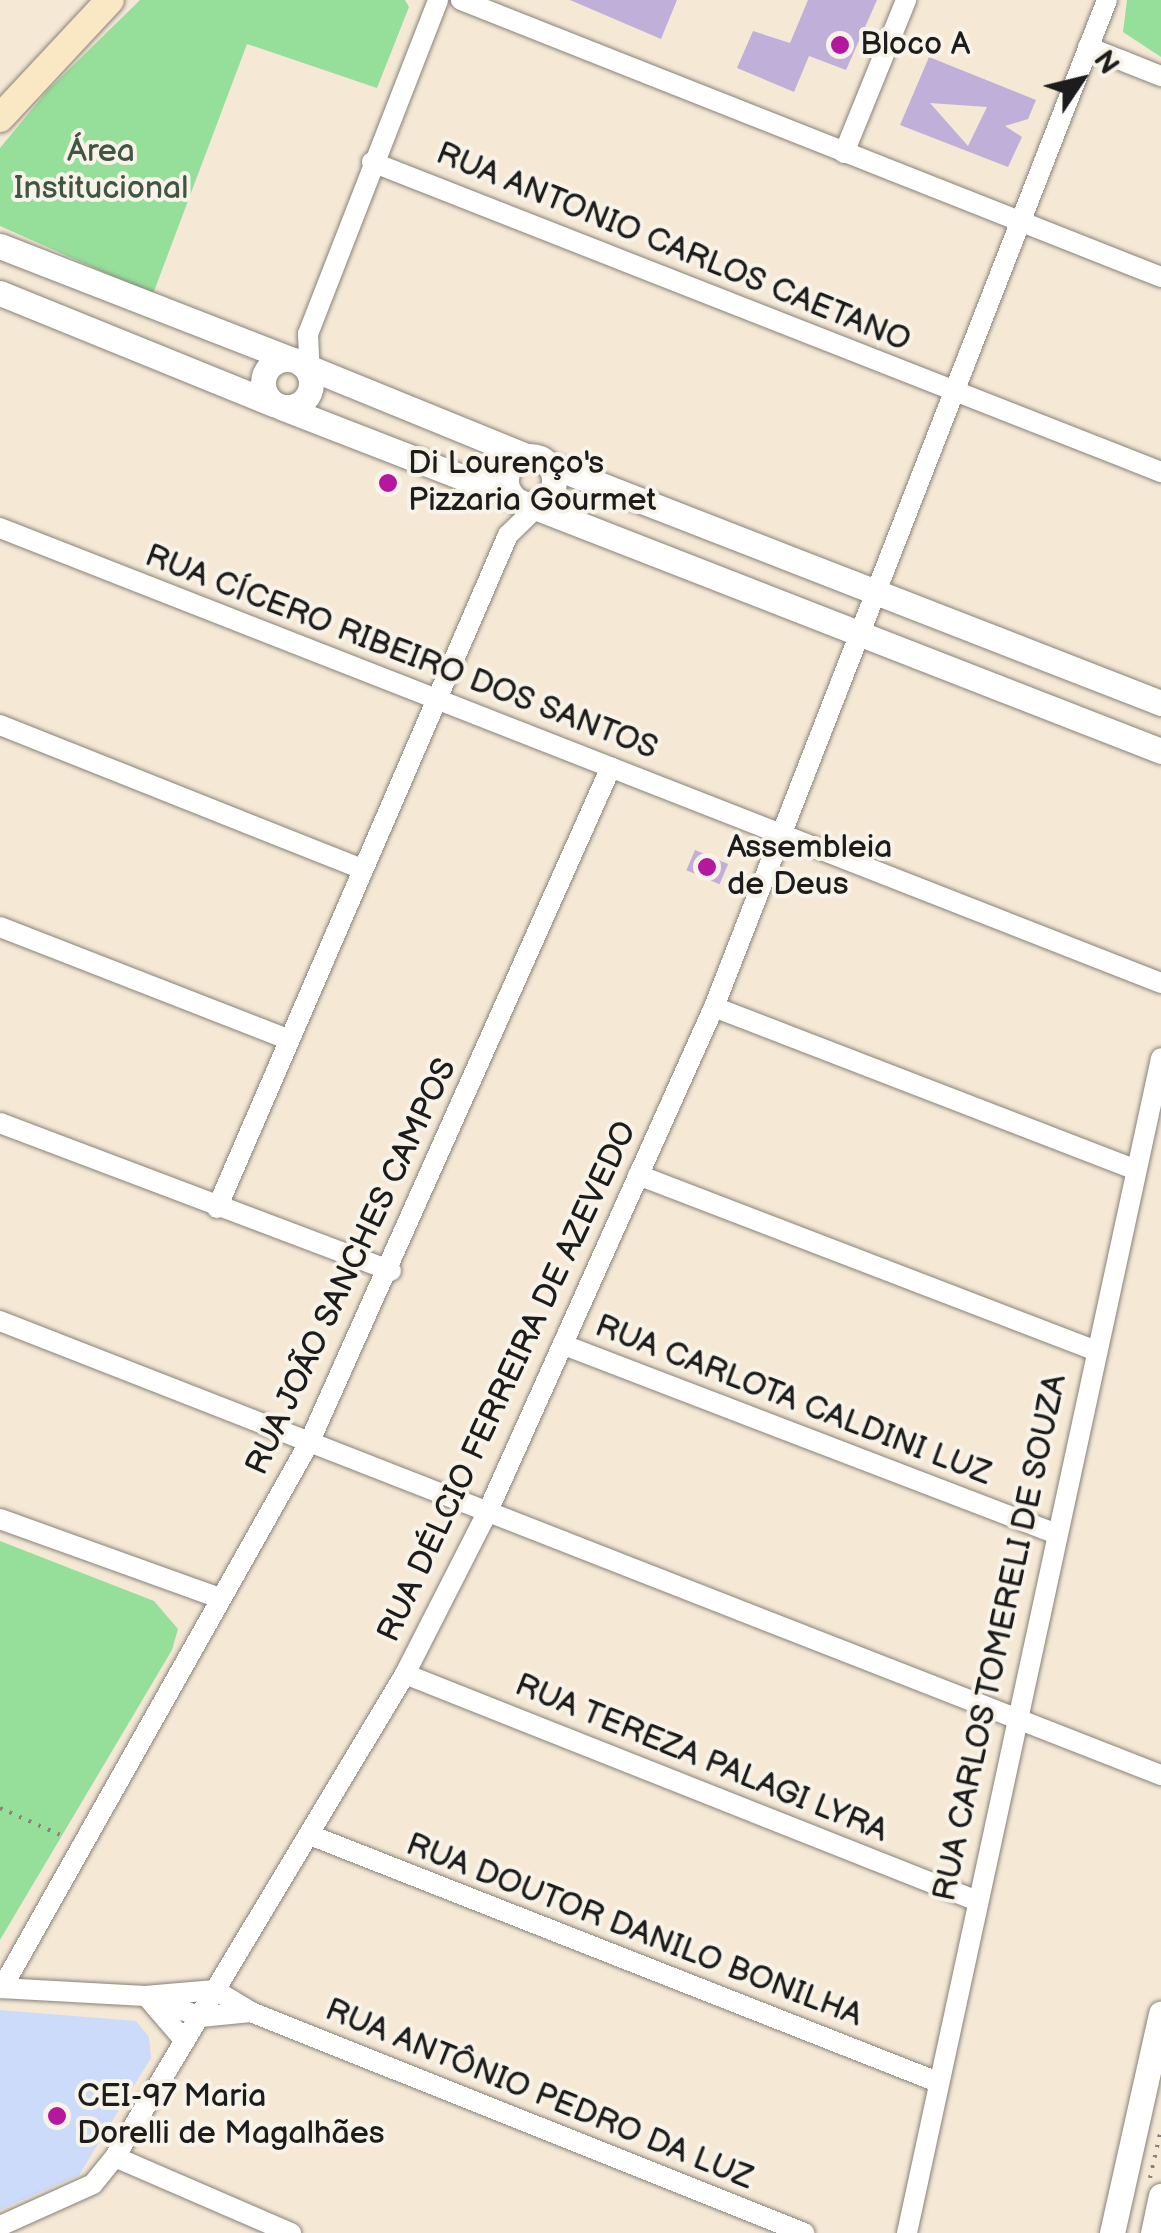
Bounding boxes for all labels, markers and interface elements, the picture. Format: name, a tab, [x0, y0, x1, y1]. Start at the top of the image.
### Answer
place label: Bloco A	[860, 26, 970, 64]
north arrow	[1031, 30, 1131, 130]
marker: Bloco A	[829, 34, 851, 56]
text: N	[1086, 44, 1126, 81]
park label: Área Institucional	[14, 134, 188, 209]
street label: RUA ANTONIO CARLOS CAETANO	[430, 135, 916, 361]
place label: Di Lourenço's Pizzaria Gourmet	[408, 446, 656, 521]
marker: Di Lourenço's Pizzaria Gourmet	[377, 472, 399, 494]
street label: RUA CÍCERO RIBEIRO DOS SANTOS	[139, 537, 663, 769]
place label: Assembleia de Deus	[727, 830, 892, 905]
marker: Assembleia de Deus	[696, 856, 718, 878]
street label: RUA JOÃO SANCHES CAMPOS	[238, 1052, 466, 1482]
street label: RUA DÉLCIO FERREIRA DE AZEVEDO	[370, 1116, 646, 1648]
street label: RUA CARLOTA CALDINI LUZ	[590, 1308, 996, 1494]
street label: RUA CARLOS TOMERELI DE SOUZA	[926, 1370, 1076, 1906]
street label: RUA TEREZA PALAGI LYRA	[509, 1666, 893, 1852]
street label: RUA DOUTOR DANILO BONILHA	[401, 1826, 867, 2036]
street label: RUA ANTÔNIO PEDRO DA LUZ	[319, 1991, 759, 2199]
place label: CEI-97 Maria Dorelli de Magalhães	[77, 2079, 385, 2154]
marker: CEI-97 Maria Dorelli de Magalhães	[46, 2105, 68, 2127]

